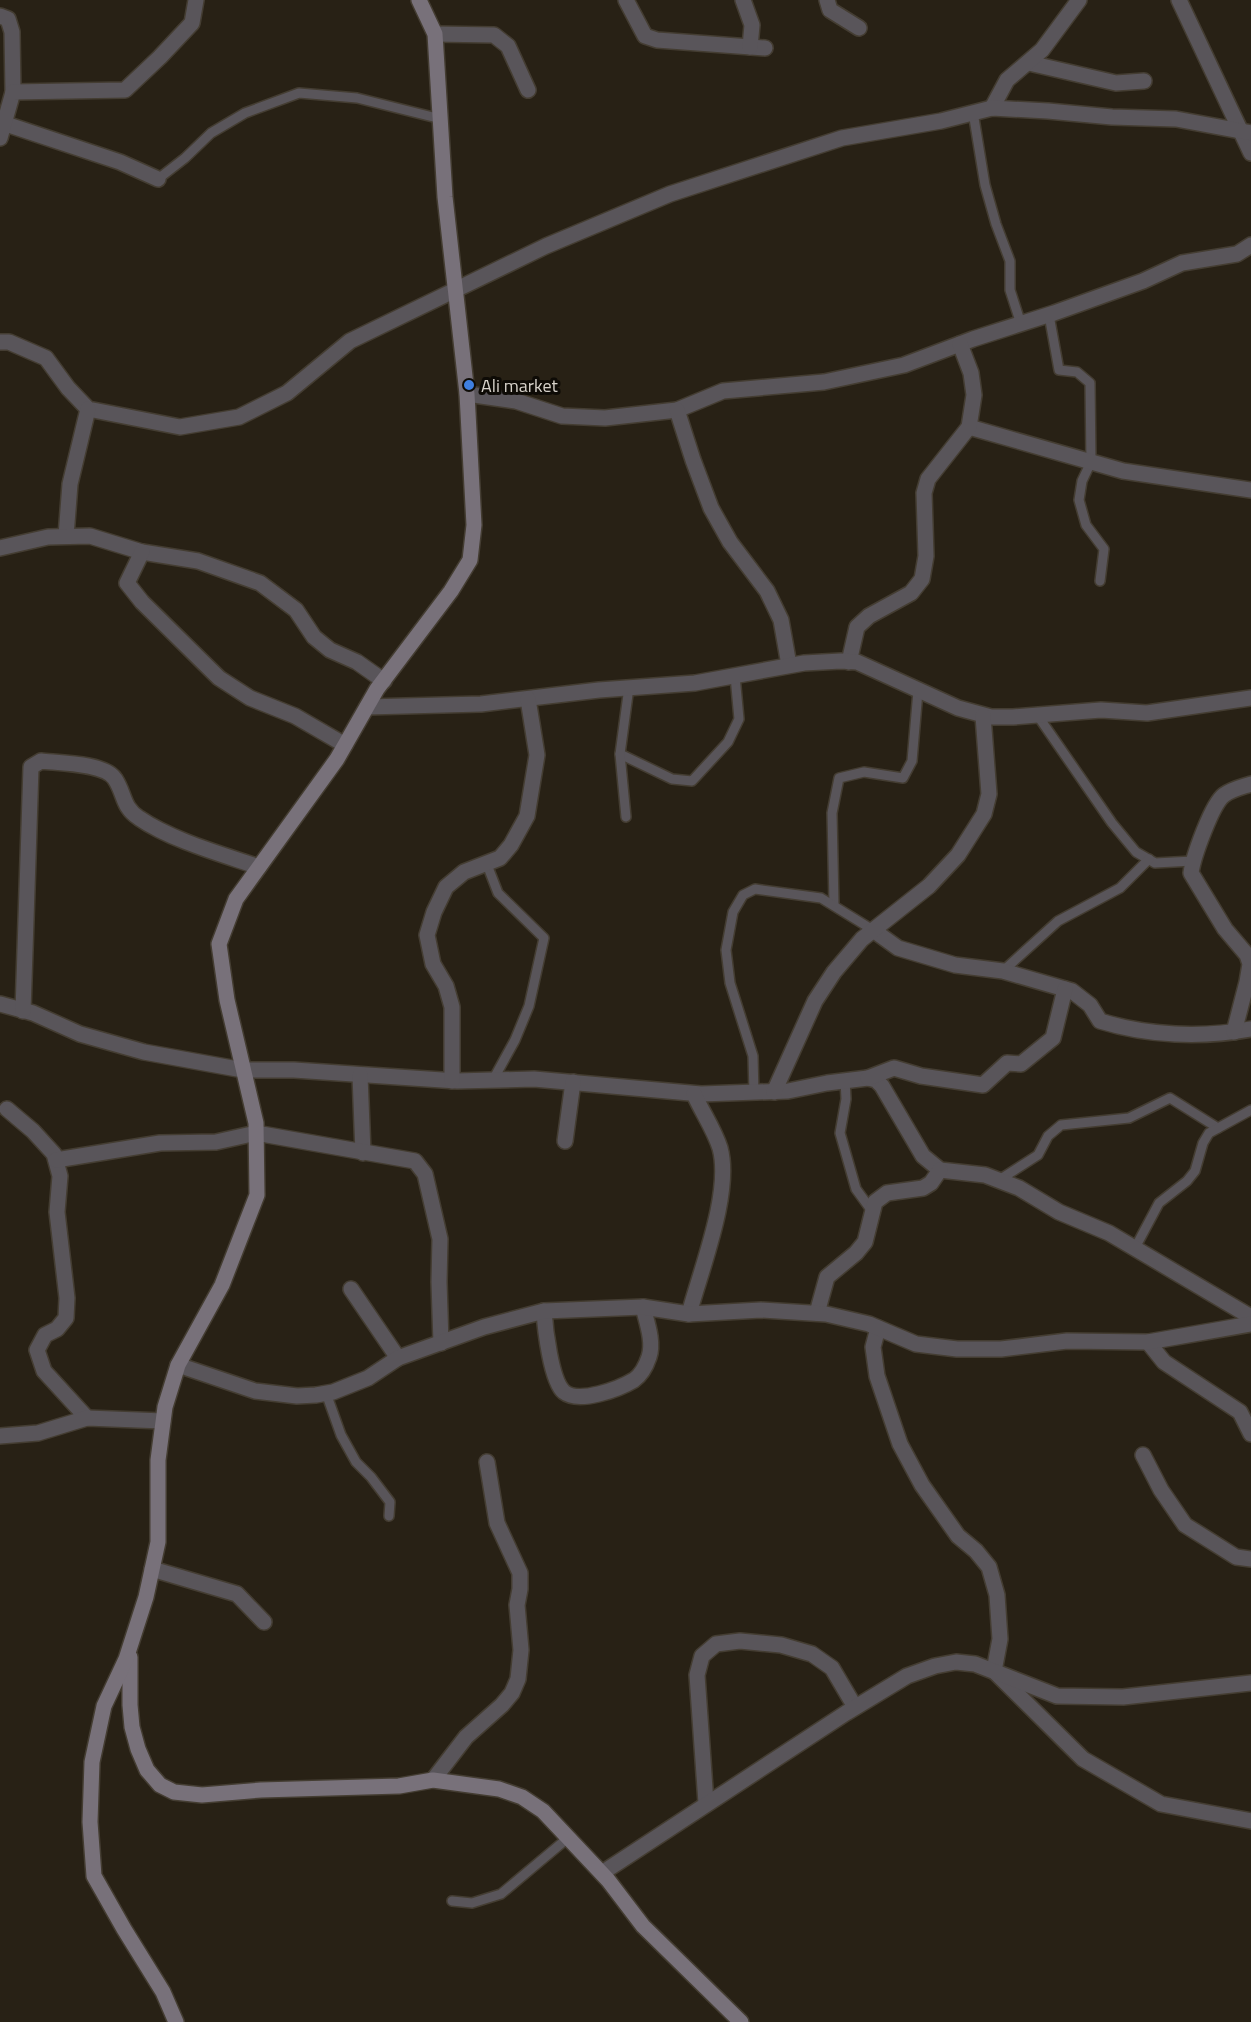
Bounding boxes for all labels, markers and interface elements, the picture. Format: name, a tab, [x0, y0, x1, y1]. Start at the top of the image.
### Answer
place label: Ali market	[481, 372, 559, 399]
marker: Ali market	[462, 378, 476, 392]

